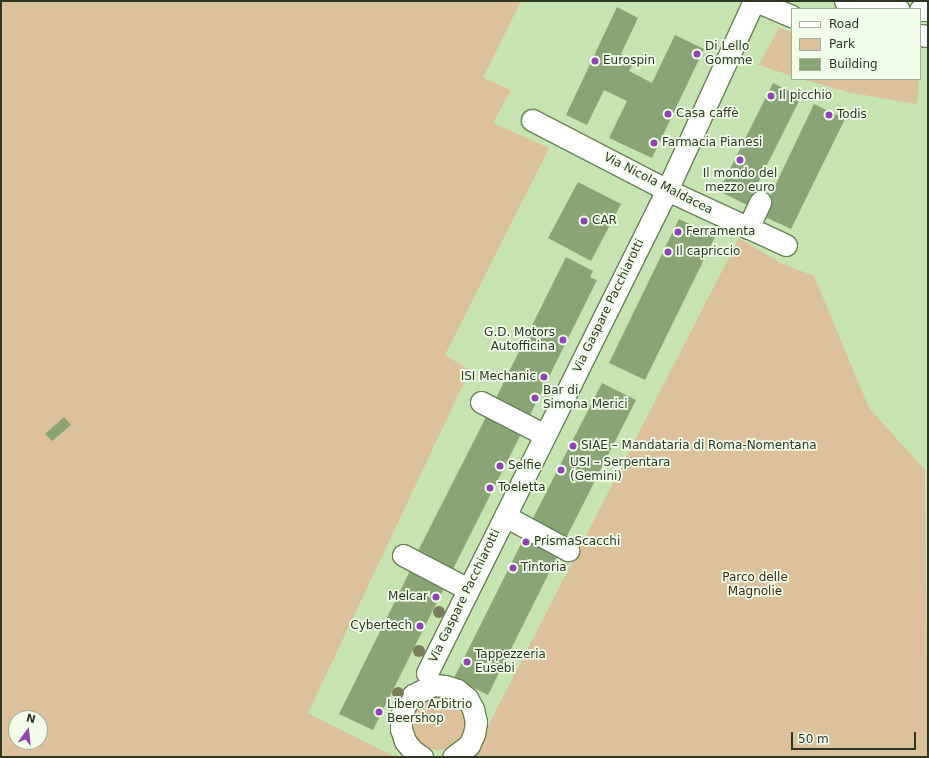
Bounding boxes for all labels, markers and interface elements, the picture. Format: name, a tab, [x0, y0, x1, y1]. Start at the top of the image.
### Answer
legend	[791, 8, 921, 80]
text: Road	[829, 17, 859, 31]
text: Park	[829, 37, 855, 51]
place label: Di Lello Gomme	[705, 40, 752, 68]
marker: Di Lello Gomme	[692, 49, 702, 59]
place label: Eurospin	[603, 54, 655, 68]
marker: Eurospin	[590, 56, 600, 66]
text: Building	[829, 57, 878, 71]
place label: Il picchio	[779, 89, 832, 103]
marker: Il picchio	[766, 91, 776, 101]
place label: Casa caffè	[676, 107, 739, 121]
place label: Todis	[837, 108, 867, 122]
marker: Casa caffè	[663, 109, 673, 119]
marker: Todis	[824, 110, 834, 120]
place label: Farmacia Pianesi	[662, 136, 762, 150]
marker: Farmacia Pianesi	[649, 138, 659, 148]
street label: Via Nicola Maldacea	[601, 150, 715, 218]
marker: Il mondo del mezzo euro	[735, 155, 745, 165]
place label: Il mondo del mezzo euro	[703, 167, 777, 195]
place label: CAR	[592, 214, 617, 228]
marker: CAR	[579, 216, 589, 226]
place label: Ferramenta	[686, 225, 755, 239]
marker: Ferramenta	[673, 227, 683, 237]
street label: Via Gaspare Pacchiarotti	[570, 237, 648, 375]
place label: Il capriccio	[676, 245, 740, 259]
marker: Il capriccio	[663, 247, 673, 257]
place label: G.D. Motors Autofficina	[484, 326, 555, 354]
marker: G.D. Motors Autofficina	[558, 335, 568, 345]
place label: ISI Mechanic	[461, 370, 536, 384]
marker: ISI Mechanic	[539, 372, 549, 382]
place label: Bar di Simona Merici	[543, 384, 628, 412]
marker: Bar di Simona Merici	[530, 393, 540, 403]
place label: SIAE – Mandataria di Roma-Nomentana	[581, 439, 817, 453]
marker: SIAE – Mandataria di Roma-Nomentana	[568, 441, 578, 451]
place label: USI – Serpentara (Gemini)	[570, 456, 670, 484]
place label: Selfie	[508, 459, 541, 473]
marker: Selfie	[495, 461, 505, 471]
marker: USI – Serpentara (Gemini)	[555, 464, 567, 476]
place label: Toeletta	[498, 481, 545, 495]
marker: Toeletta	[485, 483, 495, 493]
street label: Via Gaspare Pacchiarotti	[426, 527, 504, 665]
place label: PrismaScacchi	[534, 535, 620, 549]
marker: PrismaScacchi	[521, 537, 531, 547]
place label: Tintoria	[521, 561, 567, 575]
marker: Tintoria	[508, 563, 518, 573]
park label: Parco delle Magnolie	[722, 571, 788, 599]
place label: Melcar	[388, 590, 428, 604]
marker: Melcar	[431, 592, 441, 602]
place label: Cybertech	[350, 619, 412, 633]
marker: Cybertech	[415, 621, 425, 631]
place label: Tappezzeria Eusebi	[475, 648, 546, 676]
marker: Tappezzeria Eusebi	[462, 657, 472, 667]
place label: Libero Arbitrio Beershop	[387, 698, 472, 726]
marker: Libero Arbitrio Beershop	[374, 707, 384, 717]
north arrow	[8, 710, 48, 750]
text: N	[25, 711, 37, 726]
scale bar	[793, 724, 918, 750]
text: 50 m	[798, 732, 829, 746]

